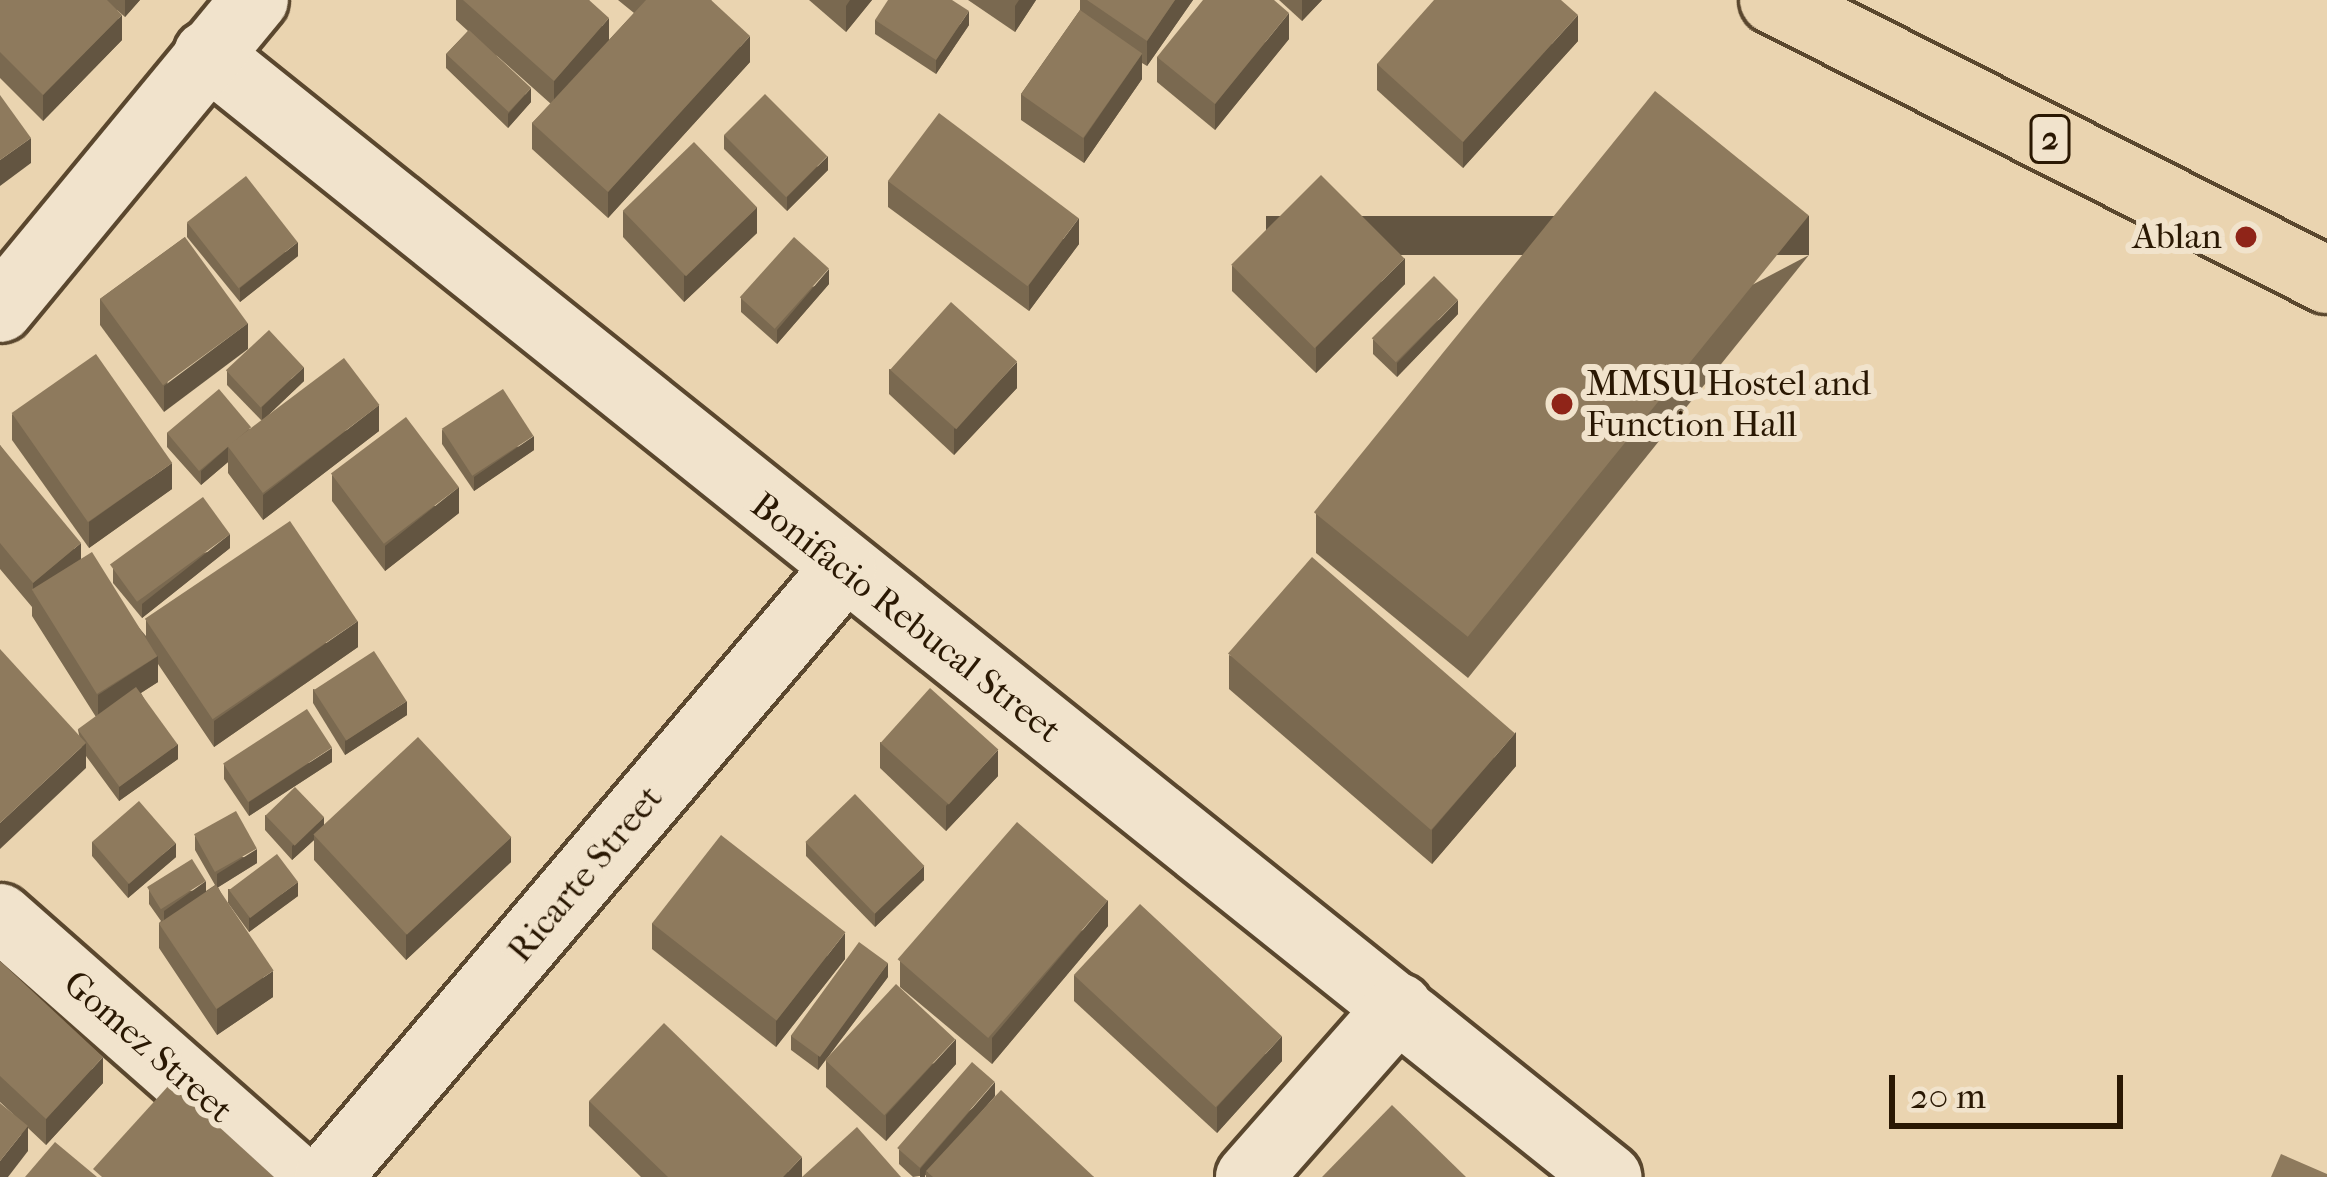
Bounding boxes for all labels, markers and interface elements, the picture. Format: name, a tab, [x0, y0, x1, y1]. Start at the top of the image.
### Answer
road number: 2	[2029, 112, 2071, 166]
place label: Ablan	[2133, 215, 2222, 259]
marker: Ablan	[2233, 224, 2259, 250]
place label: MMSU Hostel and Function Hall	[1586, 361, 1871, 446]
marker: MMSU Hostel and Function Hall	[1549, 391, 1575, 417]
street label: Bonifacio Rebucal Street	[743, 484, 1069, 752]
street label: Ricarte Street	[498, 777, 672, 971]
street label: Gomez Street	[55, 962, 241, 1132]
scale bar	[1895, 1051, 2129, 1125]
text: 20 m	[1910, 1075, 1986, 1117]

